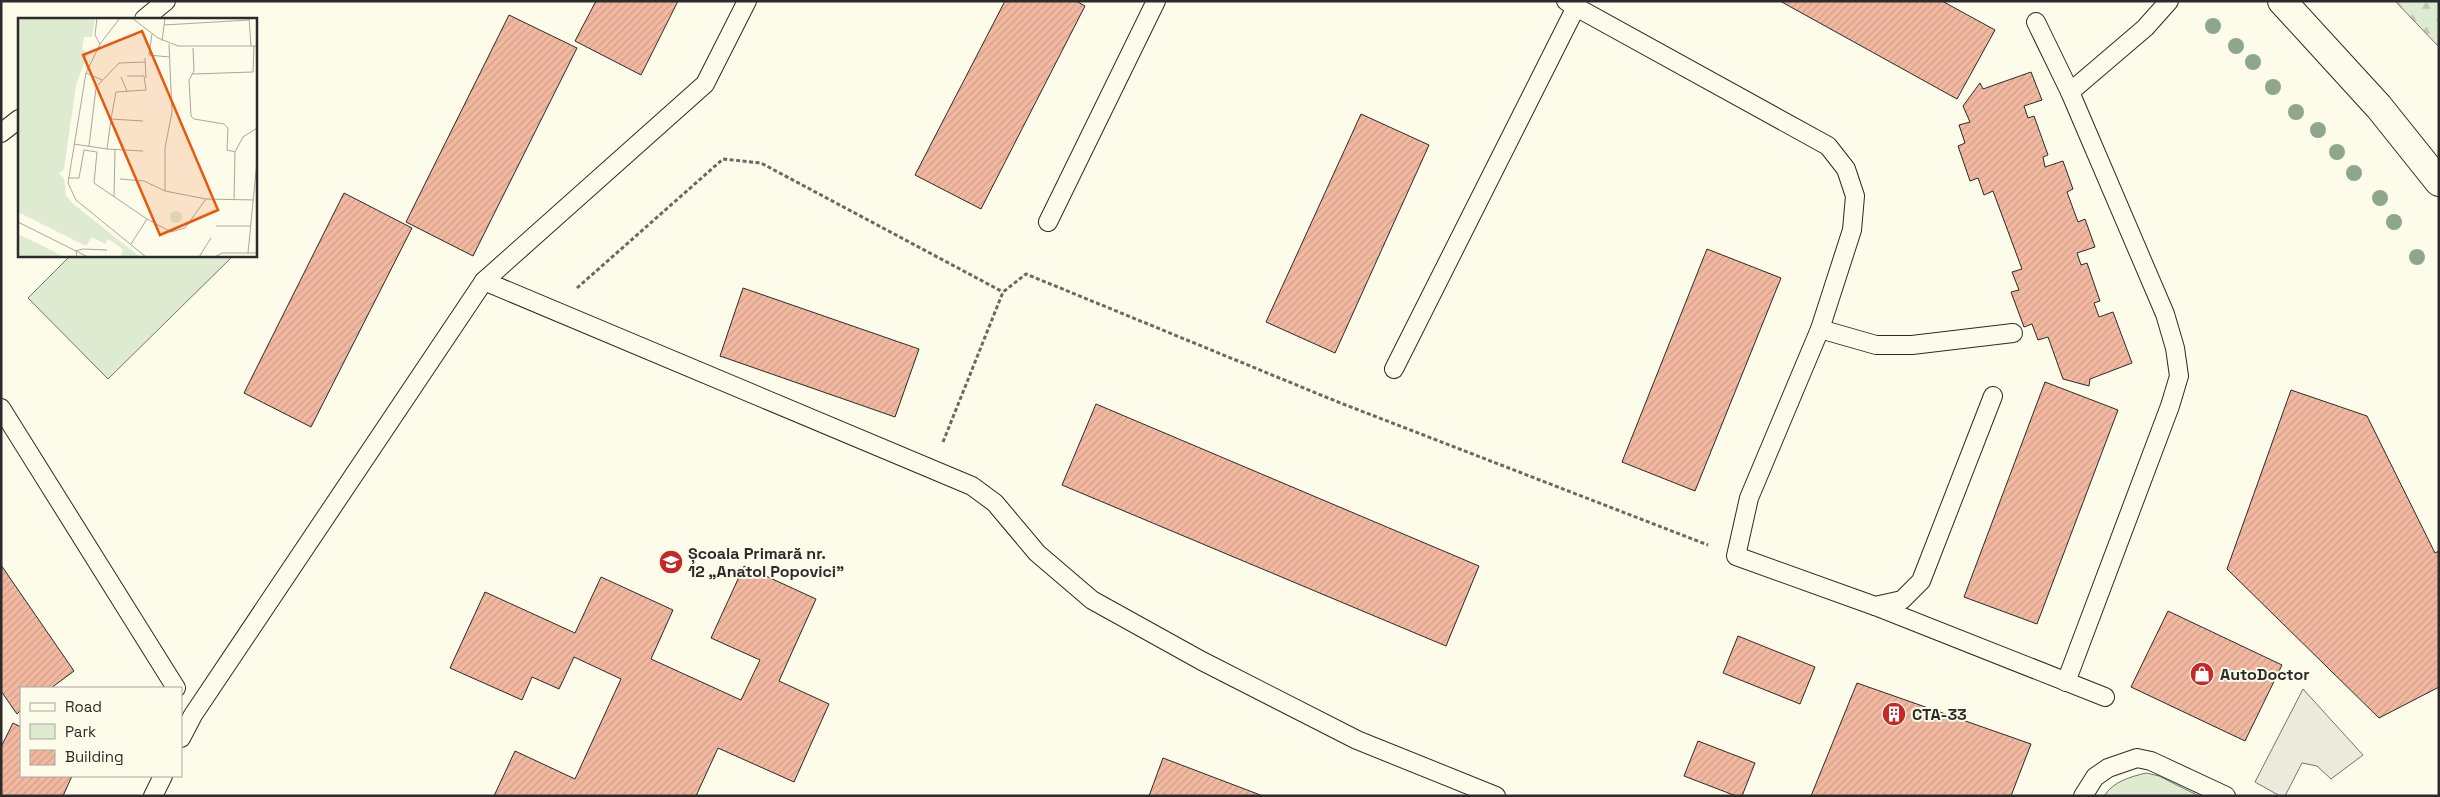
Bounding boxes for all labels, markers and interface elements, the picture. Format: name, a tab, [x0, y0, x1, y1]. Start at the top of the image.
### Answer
inset map	[18, 18, 256, 256]
place label: Școala Primară nr. 12 „Anatol Popovici”	[688, 543, 844, 582]
school or university icon: Școala Primară nr. 12 „Anatol Popovici”	[658, 549, 684, 575]
shop icon: AutoDoctor	[2189, 661, 2215, 687]
place label: AutoDoctor	[2220, 664, 2310, 685]
legend	[20, 687, 182, 777]
text: Road	[65, 697, 102, 716]
building icon: CTA-33	[1881, 701, 1907, 727]
place label: CTA-33	[1912, 704, 1967, 725]
text: Park	[65, 722, 96, 741]
text: Building	[65, 747, 124, 766]

